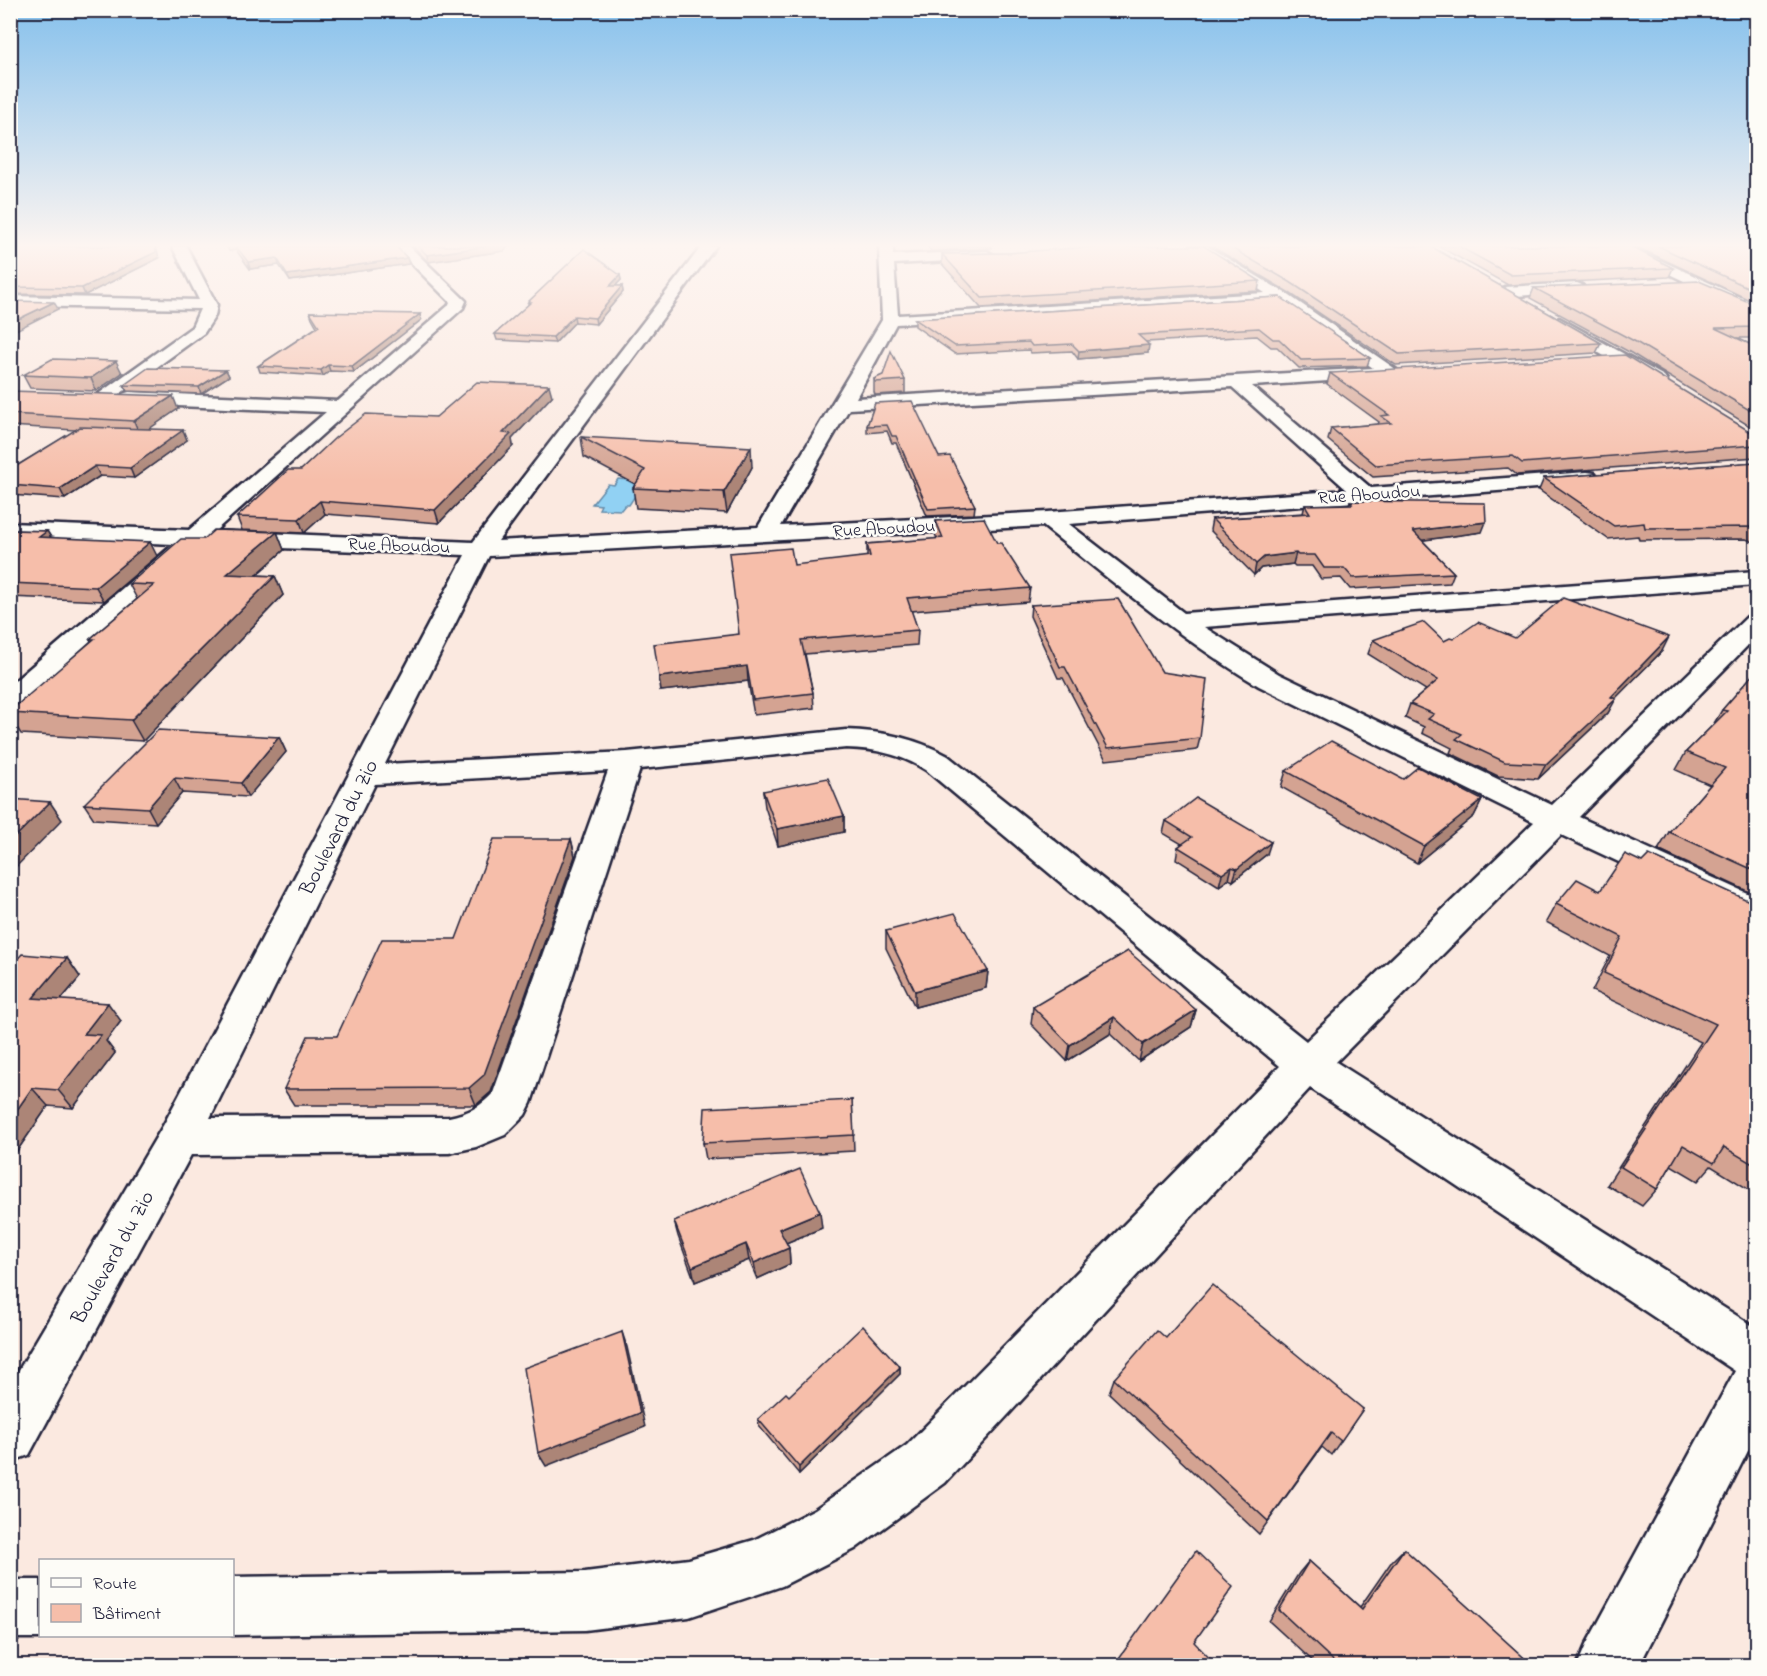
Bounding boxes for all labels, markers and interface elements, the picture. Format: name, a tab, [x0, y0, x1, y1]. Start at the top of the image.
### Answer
street label: Rue Aboudou	[1317, 479, 1421, 513]
street label: Rue Aboudou	[832, 514, 936, 546]
street label: Rue Aboudou	[347, 532, 451, 562]
street label: Boulevard du Zio	[292, 755, 387, 902]
street label: Boulevard du Zio	[64, 1186, 163, 1331]
legend	[39, 1559, 234, 1637]
text: Route	[93, 1572, 138, 1598]
text: Bâtiment	[92, 1602, 161, 1628]

